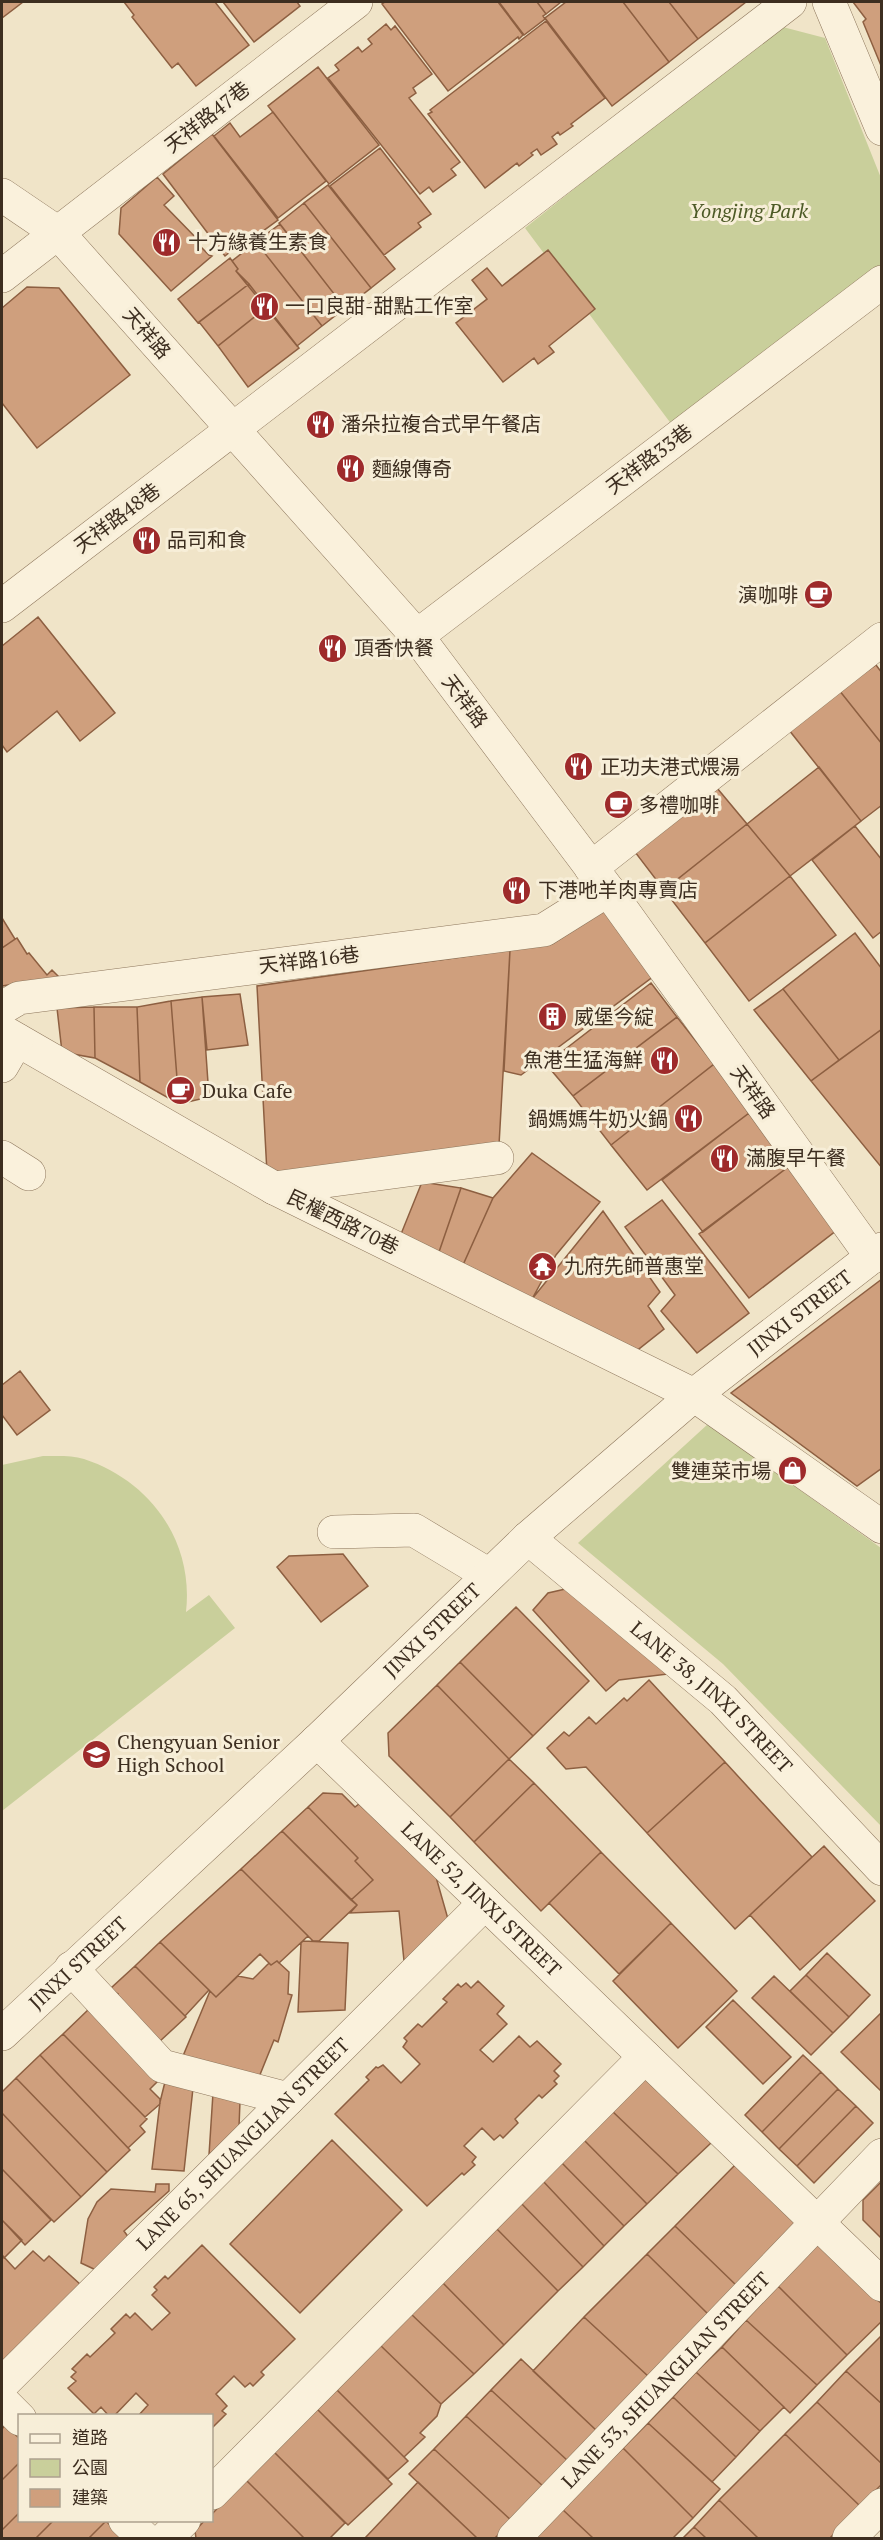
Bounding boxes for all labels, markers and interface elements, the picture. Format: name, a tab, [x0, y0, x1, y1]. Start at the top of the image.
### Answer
street label: 天祥路47巷	[158, 75, 255, 158]
park label: Yongjing Park	[690, 197, 809, 224]
restaurant icon: 十方緣養生素食	[151, 226, 183, 258]
place label: 十方緣養生素食	[188, 228, 328, 255]
restaurant icon: 一口良甜-甜點工作室	[248, 290, 280, 322]
place label: 一口良甜-甜點工作室	[285, 292, 474, 319]
street label: 天祥路	[118, 301, 177, 364]
restaurant icon: 潘朵拉複合式早午餐店	[304, 408, 336, 440]
place label: 潘朵拉複合式早午餐店	[341, 410, 541, 437]
street label: 天祥路33巷	[600, 417, 697, 500]
restaurant icon: 麵線傳奇	[335, 453, 367, 485]
place label: 麵線傳奇	[372, 455, 452, 482]
street label: 天祥路48巷	[68, 476, 165, 559]
restaurant icon: 品司和食	[130, 524, 162, 556]
place label: 品司和食	[167, 526, 247, 553]
cafe icon: 演咖啡	[803, 579, 835, 611]
place label: 演咖啡	[738, 581, 798, 608]
restaurant icon: 頂香快餐	[317, 632, 349, 664]
place label: 頂香快餐	[354, 634, 434, 661]
street label: 天祥路	[437, 669, 494, 733]
restaurant icon: 正功夫港式煨湯	[563, 751, 595, 783]
place label: 正功夫港式煨湯	[600, 753, 740, 780]
cafe icon: 多禮咖啡	[602, 789, 634, 821]
place label: 多禮咖啡	[639, 791, 719, 818]
restaurant icon: 下港吔羊肉專賣店	[501, 874, 533, 906]
place label: 下港吔羊肉專賣店	[538, 876, 698, 903]
street label: 天祥路16巷	[257, 940, 361, 979]
building icon: 威堡今綻	[537, 1001, 569, 1033]
place label: 威堡今綻	[574, 1003, 654, 1030]
restaurant icon: 魚港生猛海鮮	[648, 1044, 680, 1076]
place label: 魚港生猛海鮮	[523, 1046, 643, 1073]
street label: 天祥路	[725, 1060, 782, 1124]
cafe icon: Duka Cafe	[165, 1075, 197, 1107]
place label: Duka Cafe	[202, 1077, 292, 1104]
restaurant icon: 鍋媽媽牛奶火鍋	[673, 1103, 705, 1135]
place label: 鍋媽媽牛奶火鍋	[528, 1105, 668, 1132]
restaurant icon: 滿腹早午餐	[709, 1142, 741, 1174]
place label: 滿腹早午餐	[746, 1144, 846, 1171]
street label: 民權西路70巷	[283, 1183, 404, 1260]
temple icon: 九府先師普惠堂	[527, 1250, 559, 1282]
place label: 九府先師普惠堂	[564, 1252, 704, 1279]
street label: JINXI STREET	[742, 1263, 857, 1362]
shop icon: 雙連菜市場	[776, 1455, 808, 1487]
place label: 雙連菜市場	[671, 1457, 771, 1484]
street label: JINXI STREET	[377, 1577, 486, 1683]
street label: LANE 38, JINXI STREET	[625, 1615, 799, 1779]
place label: Chengyuan Senior High School	[117, 1728, 280, 1778]
school or university icon: Chengyuan Senior High School	[80, 1738, 112, 1770]
street label: LANE 52, JINXI STREET	[396, 1815, 567, 1982]
street label: JINXI STREET	[23, 1910, 133, 2015]
street label: LANE 65, SHUANGLIAN STREET	[130, 2032, 355, 2256]
street label: LANE 53, SHUANGLIAN STREET	[555, 2266, 776, 2494]
legend	[18, 2414, 213, 2522]
text: 道路	[72, 2425, 108, 2449]
text: 公園	[72, 2455, 108, 2479]
text: 建築	[72, 2485, 108, 2509]

